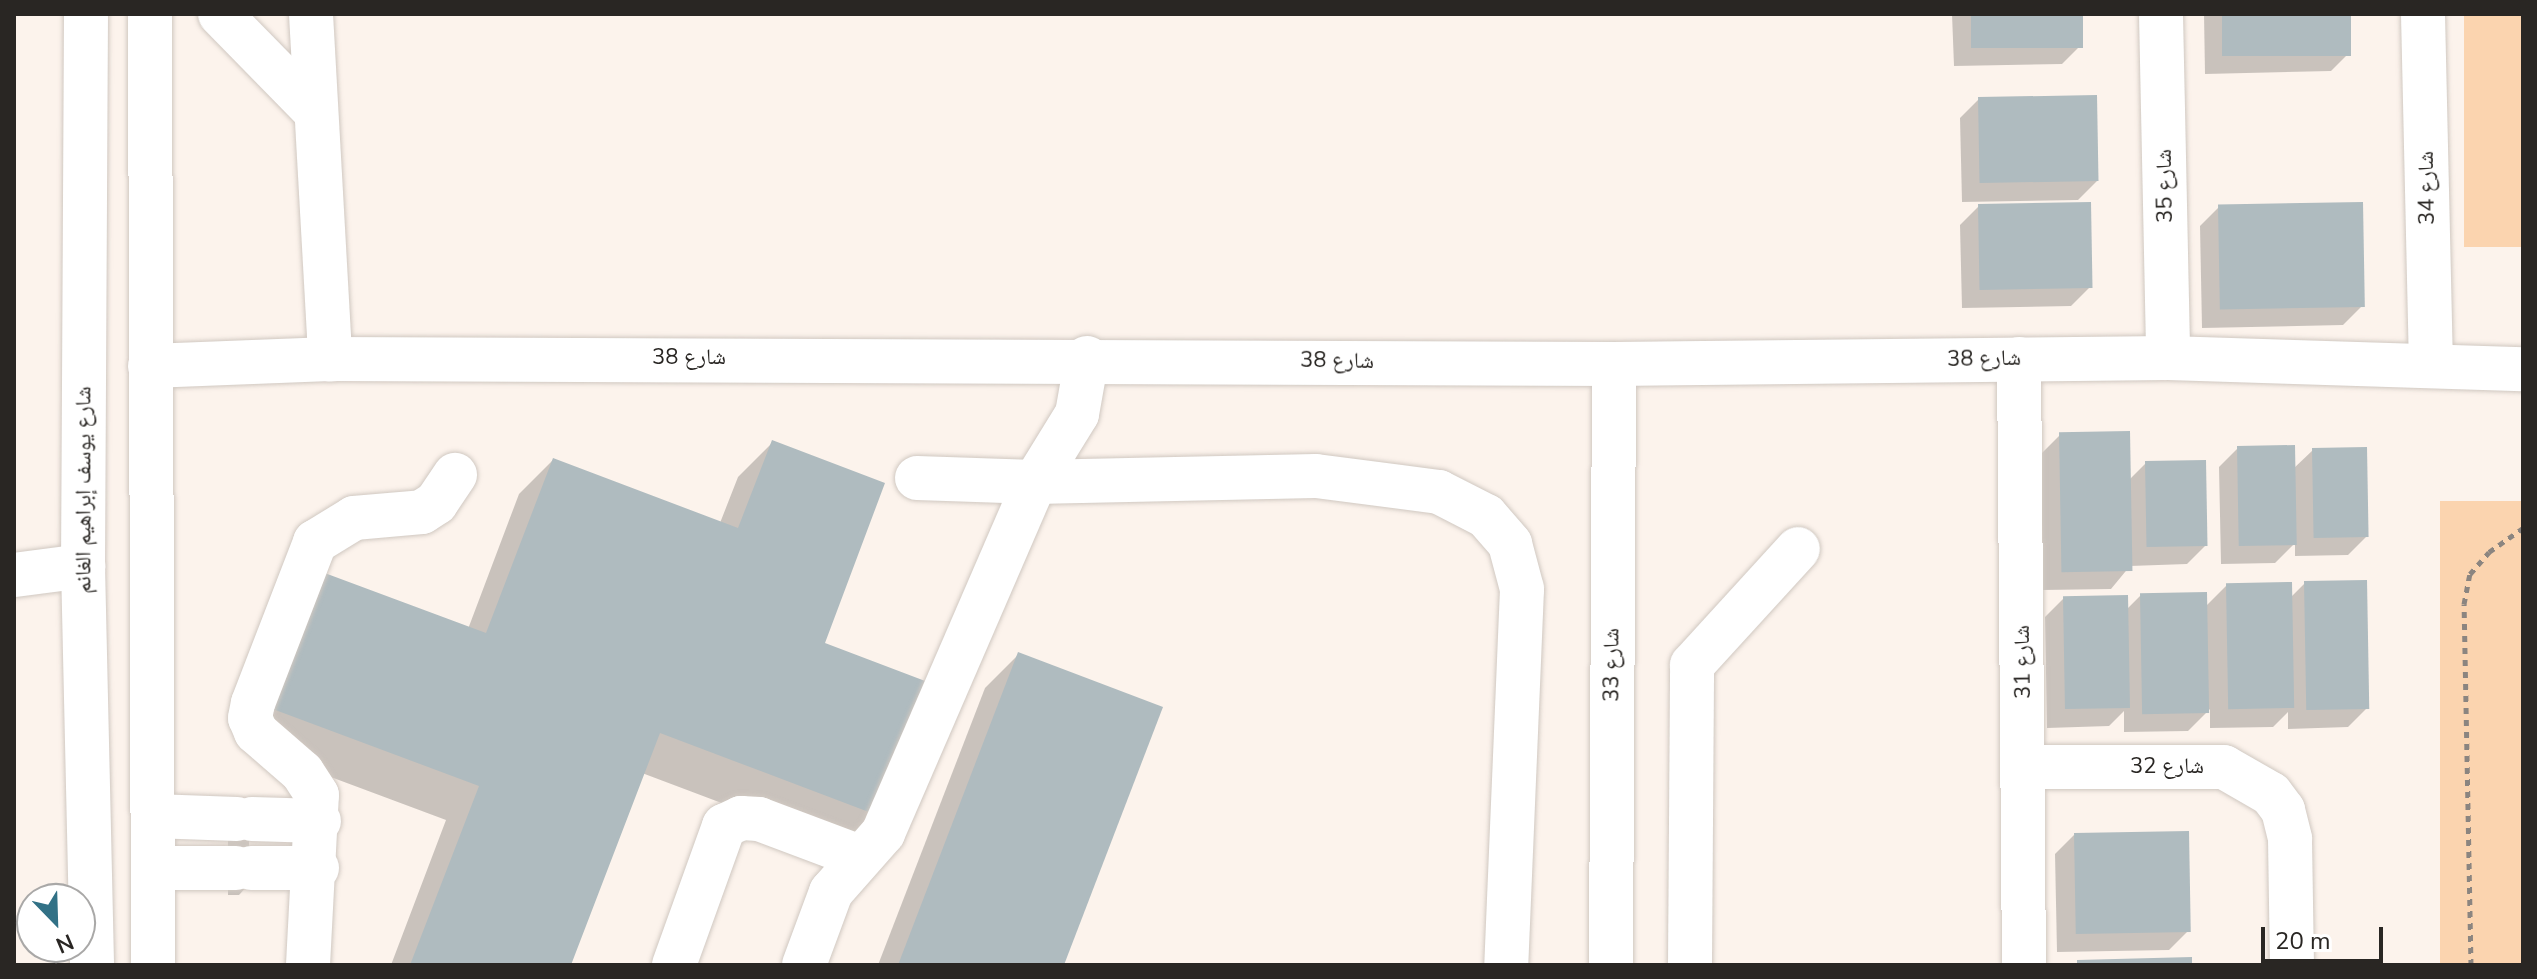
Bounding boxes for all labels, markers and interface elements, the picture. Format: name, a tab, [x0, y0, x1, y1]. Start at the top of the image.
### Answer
street label: شارع 35	[2151, 149, 2179, 223]
street label: شارع 34	[2413, 151, 2441, 225]
street label: شارع 38	[652, 345, 726, 371]
street label: شارع 38	[1947, 345, 2021, 373]
street label: شارع 38	[1300, 347, 1374, 375]
street label: شارع يوسف إبراهيم الغانم	[71, 386, 97, 594]
street label: شارع 31	[2009, 625, 2037, 699]
street label: شارع 33	[1599, 628, 1625, 702]
street label: شارع 32	[2130, 754, 2204, 780]
north arrow	[16, 883, 96, 963]
scale bar	[2265, 911, 2387, 961]
text: 20 m	[2275, 925, 2331, 957]
text: N	[51, 926, 78, 960]

